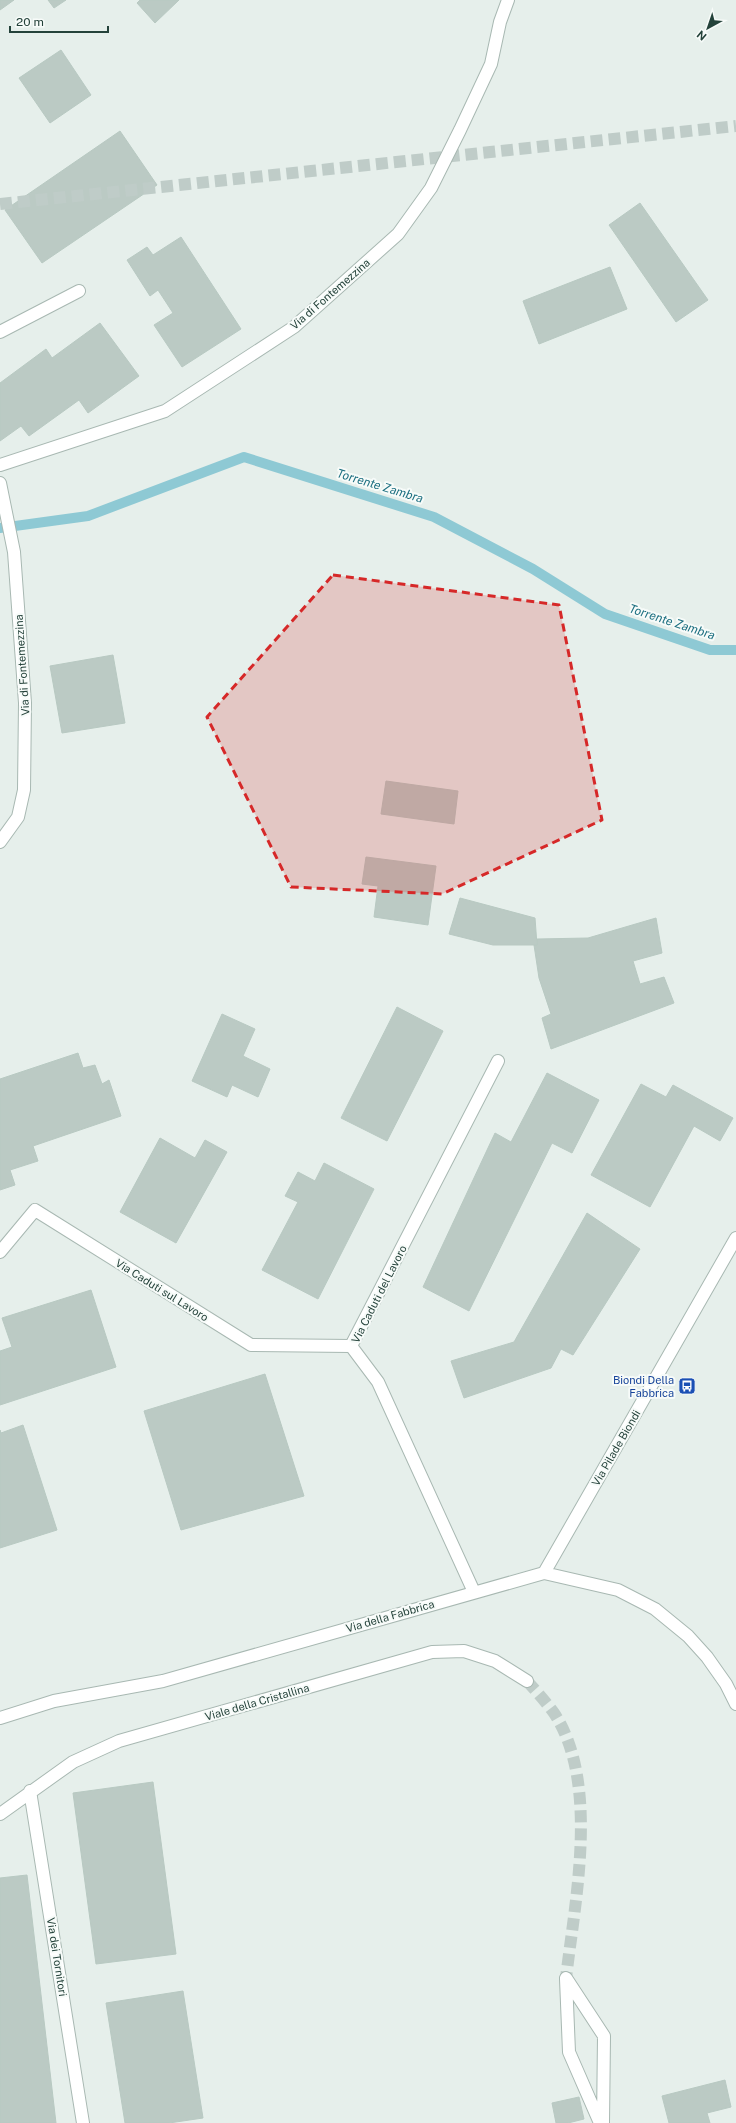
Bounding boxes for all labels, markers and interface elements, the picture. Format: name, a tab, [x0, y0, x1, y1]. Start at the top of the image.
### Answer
scale bar	[10, 8, 108, 34]
north arrow	[688, 8, 728, 48]
text: 20 m	[16, 15, 44, 29]
text: N	[694, 28, 709, 43]
street label: Via di Fontemezzina	[288, 256, 372, 332]
water label: Torrente Zambra	[335, 466, 425, 506]
water label: Torrente Zambra	[627, 602, 717, 642]
street label: Via di Fontemezzina	[12, 614, 32, 716]
street label: Via Caduti del Lavoro	[349, 1243, 409, 1345]
street label: Via Caduti sul Lavoro	[113, 1256, 211, 1324]
place label: Biondi Della Fabbrica	[613, 1374, 674, 1399]
bus stop icon: Biondi Della Fabbrica	[677, 1376, 697, 1396]
street label: Via Pilade Biondi	[589, 1408, 643, 1488]
street label: Via della Fabbrica	[344, 1598, 436, 1634]
street label: Viale della Cristallina	[203, 1681, 311, 1723]
street label: Via dei Tornitori	[45, 1917, 69, 1997]

